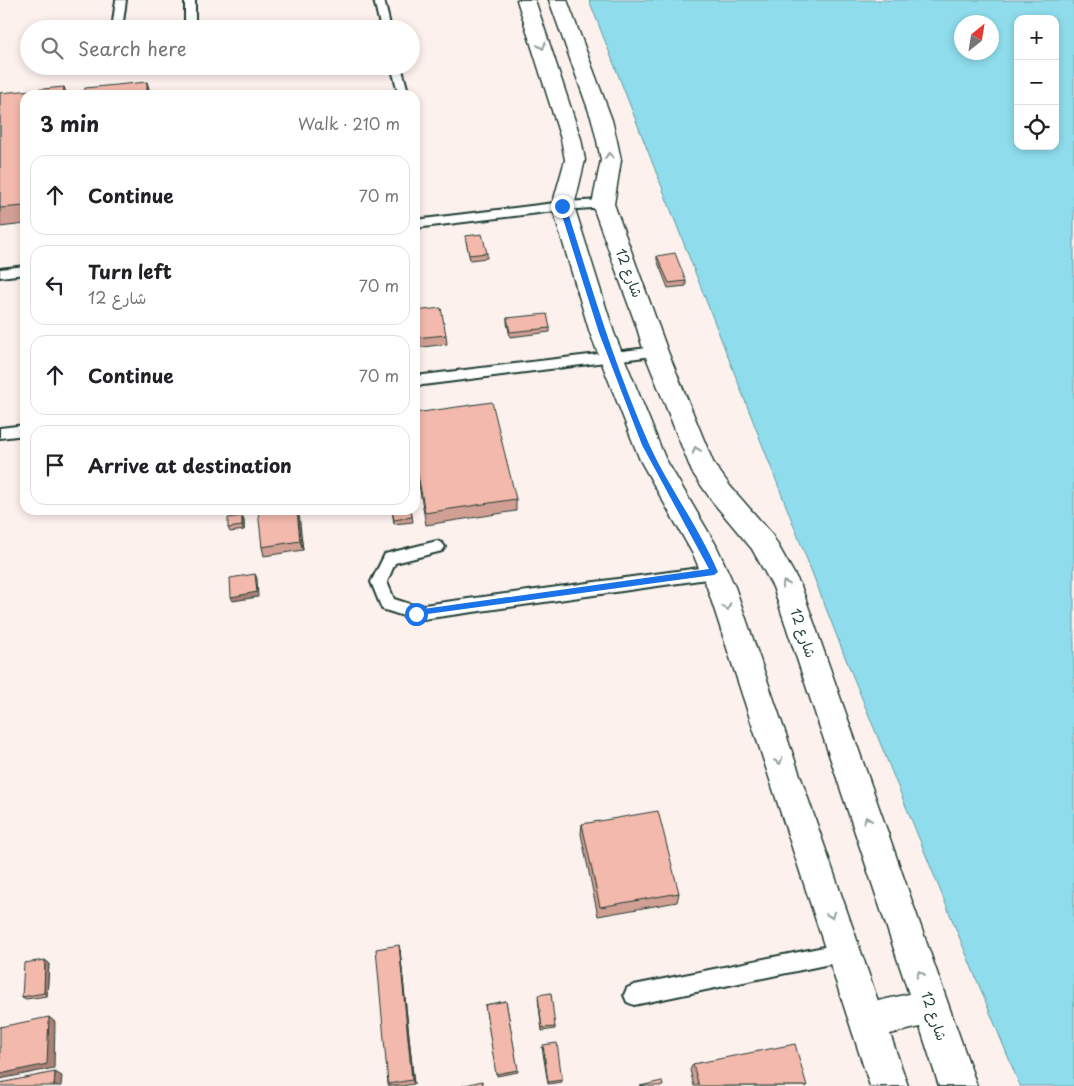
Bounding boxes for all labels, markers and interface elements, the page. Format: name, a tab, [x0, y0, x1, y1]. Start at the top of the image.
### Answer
north arrow	[954, 15, 999, 60]
map controls	[1014, 15, 1059, 150]
button: +	[1014, 15, 1059, 60]
search box	[20, 20, 420, 75]
icon: search	[38, 34, 66, 62]
text: Search here	[78, 34, 187, 62]
one-way arrow	[536, 42, 546, 50]
button: −	[1014, 60, 1059, 105]
button: locate	[1014, 105, 1059, 150]
text: 3 min	[40, 107, 99, 139]
text: Walk · 210 m	[298, 111, 400, 135]
one-way arrow	[604, 152, 615, 160]
icon: ahead	[41, 181, 69, 209]
text: Continue	[88, 181, 174, 209]
text: 70 m	[359, 183, 399, 207]
route end	[551, 195, 574, 218]
street label: شارع 12	[611, 245, 648, 300]
text: Turn left	[88, 257, 172, 285]
icon: left	[41, 271, 69, 299]
text: 70 m	[359, 273, 399, 297]
text: شارع 12	[88, 285, 146, 309]
icon: ahead	[41, 361, 69, 389]
text: Continue	[88, 361, 174, 389]
text: 70 m	[359, 363, 399, 387]
one-way arrow	[692, 446, 702, 455]
icon: arrive	[41, 451, 69, 479]
text: Arrive at destination	[88, 451, 292, 479]
one-way arrow	[781, 580, 792, 589]
one-way arrow	[722, 602, 732, 611]
route start	[405, 603, 428, 626]
street label: شارع 12	[785, 605, 822, 660]
one-way arrow	[774, 756, 784, 765]
one-way arrow	[863, 816, 873, 825]
one-way arrow	[825, 910, 835, 919]
one-way arrow	[916, 970, 926, 978]
street label: شارع 12	[916, 988, 953, 1043]

